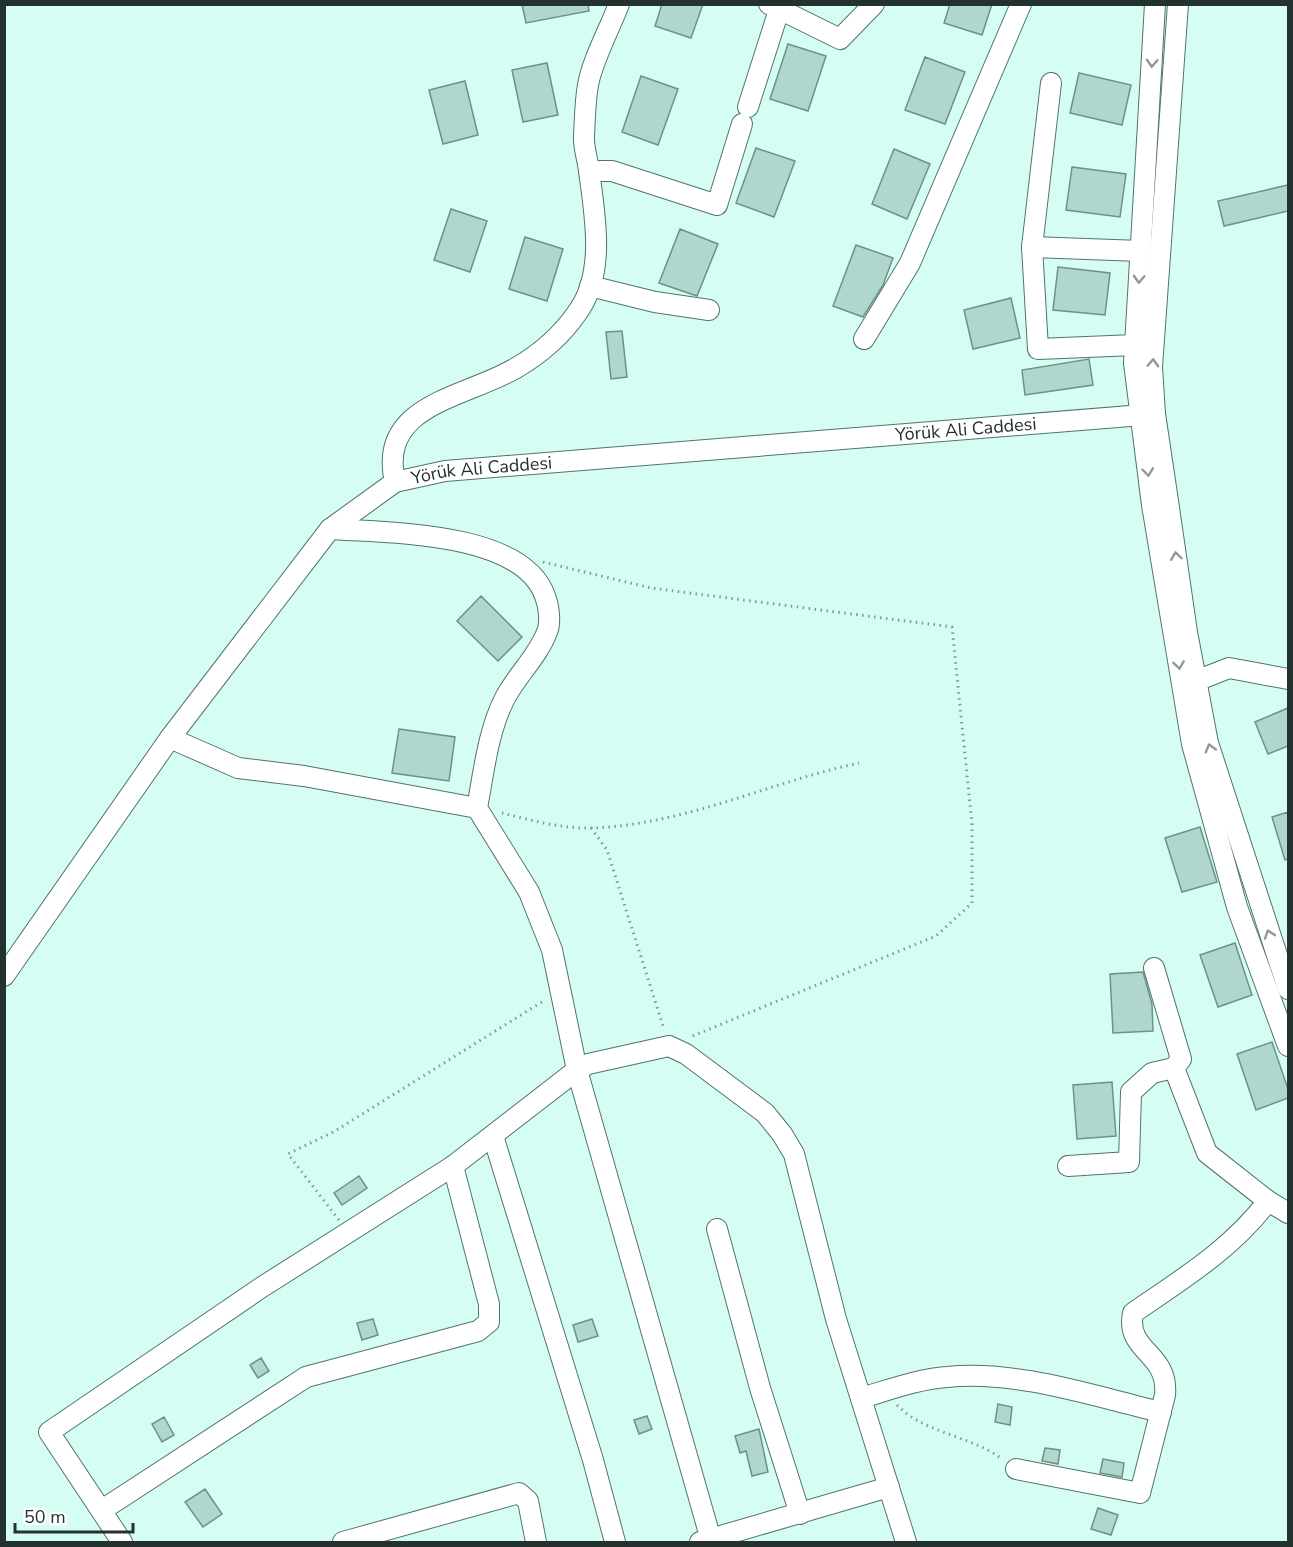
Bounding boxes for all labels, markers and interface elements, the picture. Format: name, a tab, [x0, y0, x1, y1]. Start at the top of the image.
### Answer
one-way arrow	[1145, 58, 1158, 67]
one-way arrow	[1133, 274, 1146, 283]
one-way arrow	[1147, 358, 1159, 367]
street label: Yörük Ali Caddesi	[893, 412, 1037, 447]
street label: Yörük Ali Caddesi	[408, 450, 553, 490]
one-way arrow	[1141, 468, 1154, 477]
one-way arrow	[1171, 552, 1183, 561]
one-way arrow	[1172, 660, 1184, 670]
one-way arrow	[1205, 743, 1217, 754]
one-way arrow	[1263, 929, 1276, 940]
scale bar	[15, 1496, 134, 1534]
text: 50 m	[24, 1505, 66, 1529]

